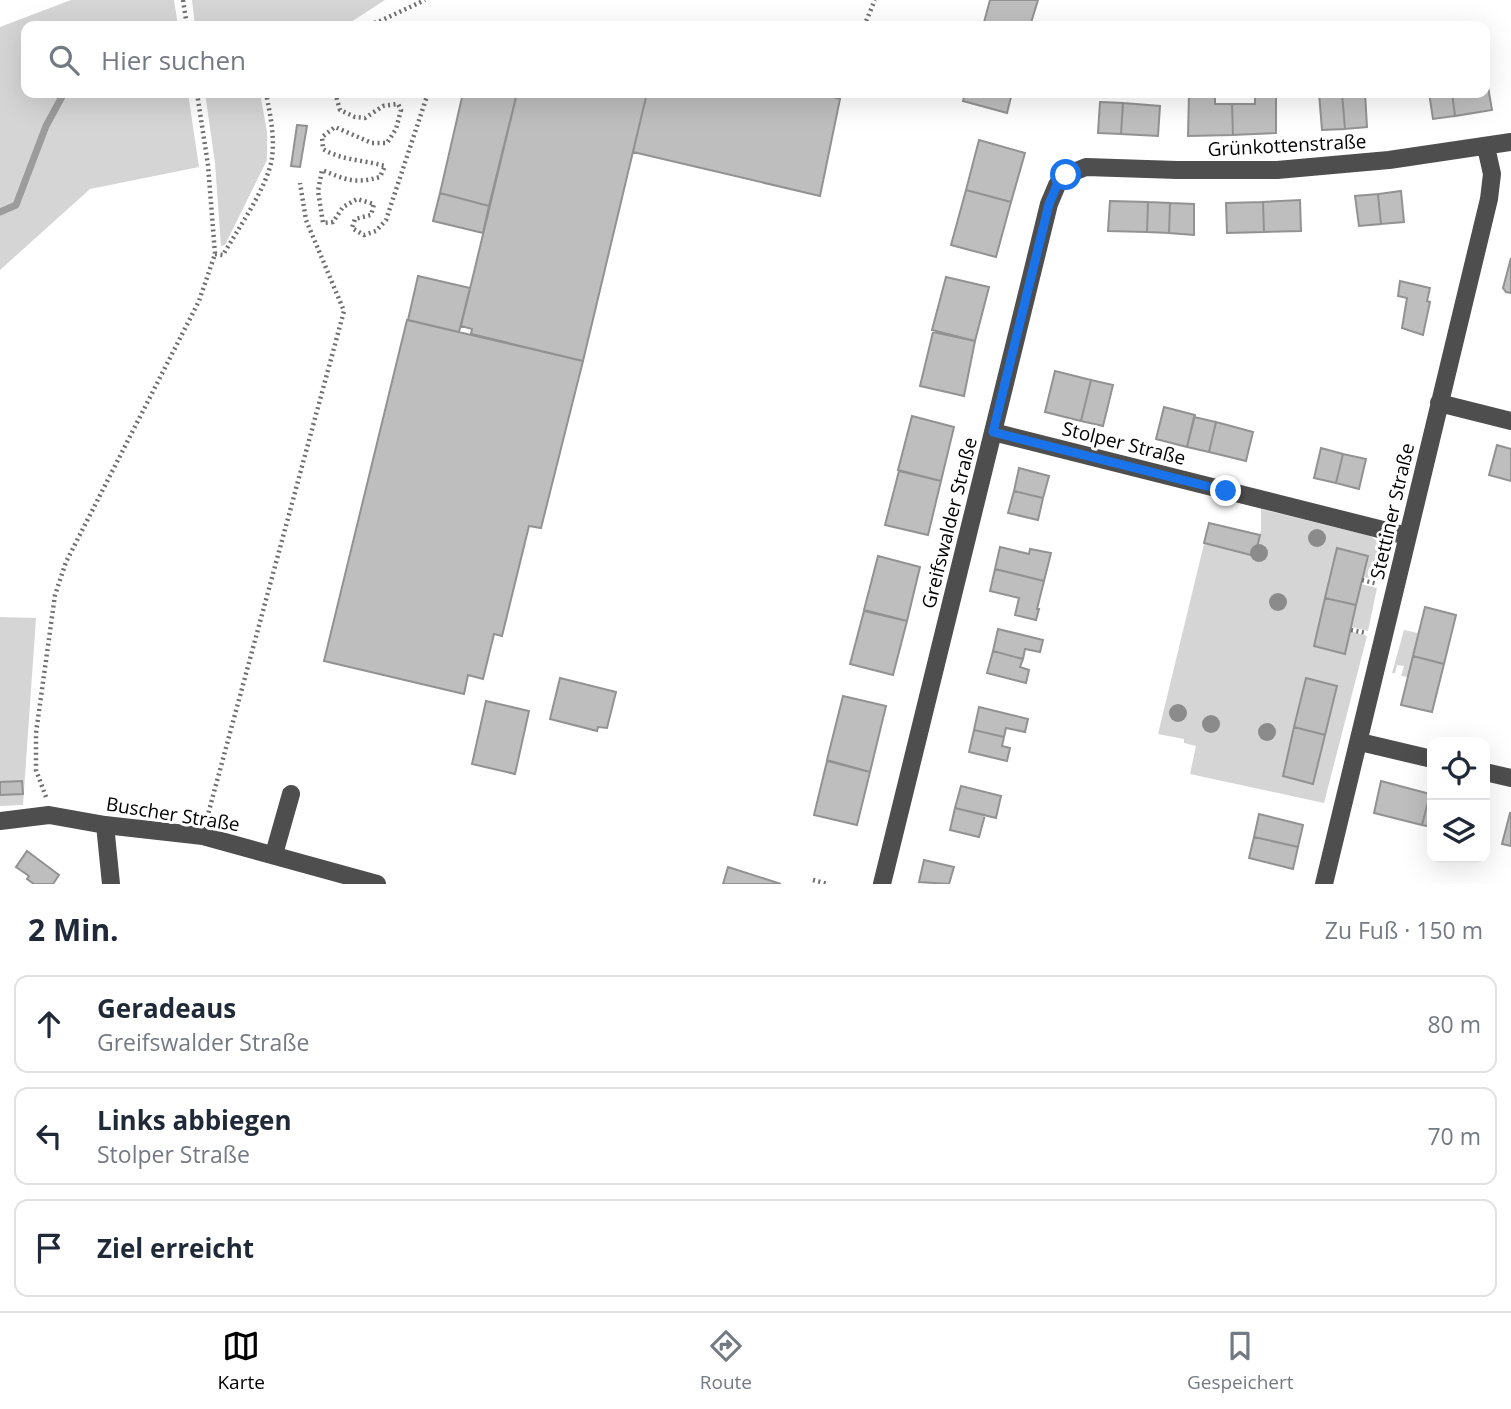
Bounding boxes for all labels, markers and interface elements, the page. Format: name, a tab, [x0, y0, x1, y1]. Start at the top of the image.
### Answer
search box	[21, 21, 1490, 98]
icon: search	[45, 41, 83, 79]
text: Hier suchen	[101, 42, 246, 78]
street label: Grünkottenstraße	[1207, 128, 1367, 162]
route start	[1050, 159, 1081, 190]
street label: Stolper Straße	[1060, 415, 1188, 471]
street label: Greifswalder Straße	[915, 435, 983, 611]
street label: Stettiner Straße	[1364, 440, 1420, 582]
route end	[1210, 475, 1241, 506]
map controls	[1427, 737, 1490, 863]
button: locate	[1427, 737, 1490, 800]
street label: Buscher Straße	[104, 791, 242, 837]
button: layers	[1427, 800, 1490, 863]
text: 2 Min.	[28, 909, 119, 950]
text: Zu Fuß · 150 m	[1325, 914, 1483, 946]
text: Geradeaus	[97, 990, 236, 1026]
icon: ahead	[30, 1005, 68, 1043]
text: 80 m	[1427, 1008, 1481, 1040]
text: Greifswalder Straße	[97, 1026, 310, 1058]
text: Links abbiegen	[97, 1102, 292, 1138]
icon: left	[30, 1117, 68, 1155]
text: 70 m	[1427, 1120, 1481, 1152]
text: Stolper Straße	[97, 1138, 250, 1170]
icon: arrive	[30, 1229, 68, 1267]
text: Ziel erreicht	[97, 1230, 254, 1266]
tab: Karte	[217, 1327, 265, 1395]
tab: Route	[700, 1327, 752, 1395]
tab: Gespeichert	[1187, 1327, 1294, 1395]

